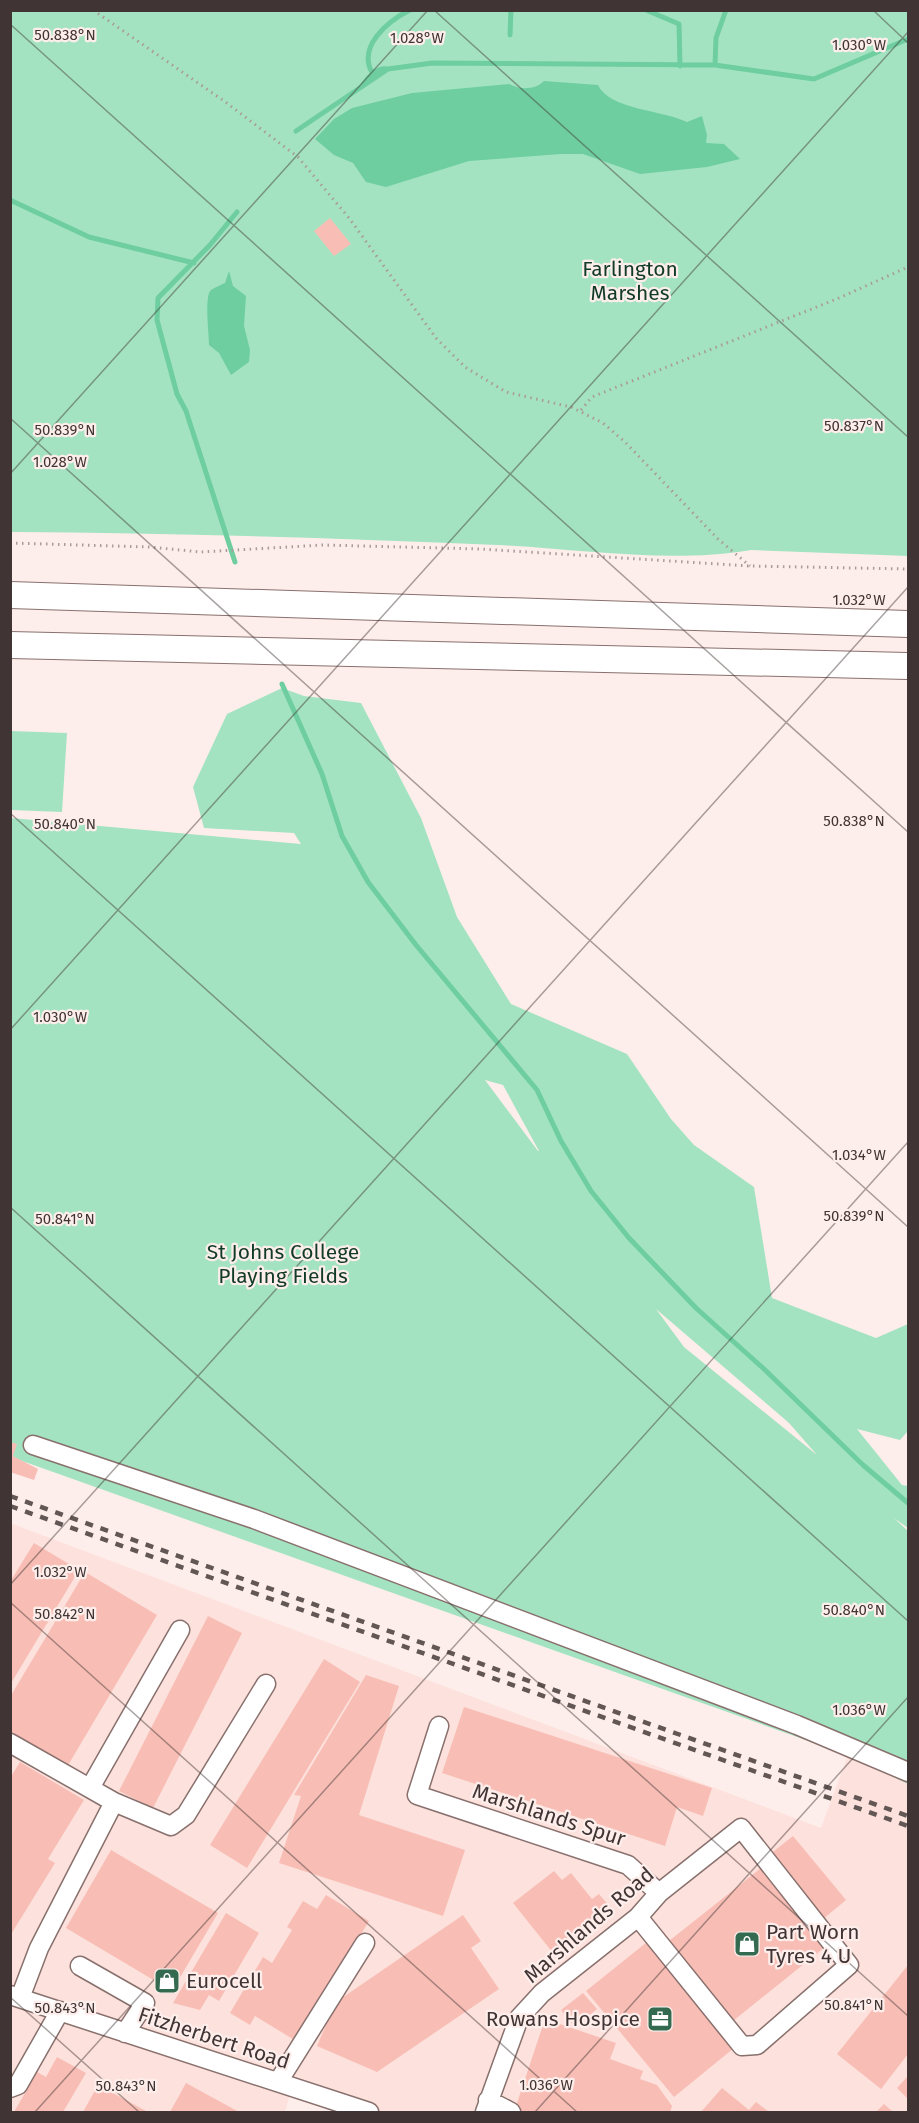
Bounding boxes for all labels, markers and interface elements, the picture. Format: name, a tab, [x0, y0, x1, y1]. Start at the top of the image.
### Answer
text: 50.838°N	[34, 26, 96, 44]
text: 1.028°W	[390, 29, 445, 47]
text: 1.030°W	[832, 36, 887, 54]
park label: Farlington Marshes	[582, 256, 678, 306]
text: 50.837°N	[824, 417, 884, 435]
text: 50.839°N	[34, 421, 96, 439]
text: 1.028°W	[33, 453, 88, 471]
text: 1.032°W	[832, 591, 886, 609]
text: 50.838°N	[823, 812, 885, 830]
text: 50.840°N	[34, 815, 96, 833]
text: 1.030°W	[33, 1008, 88, 1026]
text: 1.034°W	[832, 1146, 886, 1164]
text: 50.839°N	[823, 1207, 885, 1225]
text: 50.841°N	[35, 1210, 95, 1228]
park label: St Johns College Playing Fields	[207, 1239, 359, 1289]
text: 1.032°W	[33, 1563, 87, 1581]
text: 50.840°N	[823, 1601, 885, 1619]
text: 50.842°N	[35, 1605, 95, 1623]
text: 1.036°W	[832, 1701, 886, 1719]
street label: Marshlands Spur	[469, 1778, 629, 1852]
street label: Marshlands Road	[519, 1861, 659, 1989]
place label: Part Worn Tyres 4 U	[766, 1919, 860, 1969]
shop icon: Part Worn Tyres 4 U	[732, 1929, 762, 1959]
shop icon: Eurocell	[152, 1966, 182, 1996]
place label: Eurocell	[186, 1968, 262, 1994]
text: 50.841°N	[824, 1996, 884, 2014]
text: 50.843°N	[34, 1999, 96, 2017]
street label: Fitzherbert Road	[135, 2001, 293, 2075]
office icon: Rowans Hospice	[645, 2004, 675, 2034]
place label: Rowans Hospice	[486, 2006, 640, 2032]
text: 1.036°W	[519, 2076, 573, 2094]
text: 50.843°N	[95, 2077, 157, 2095]

